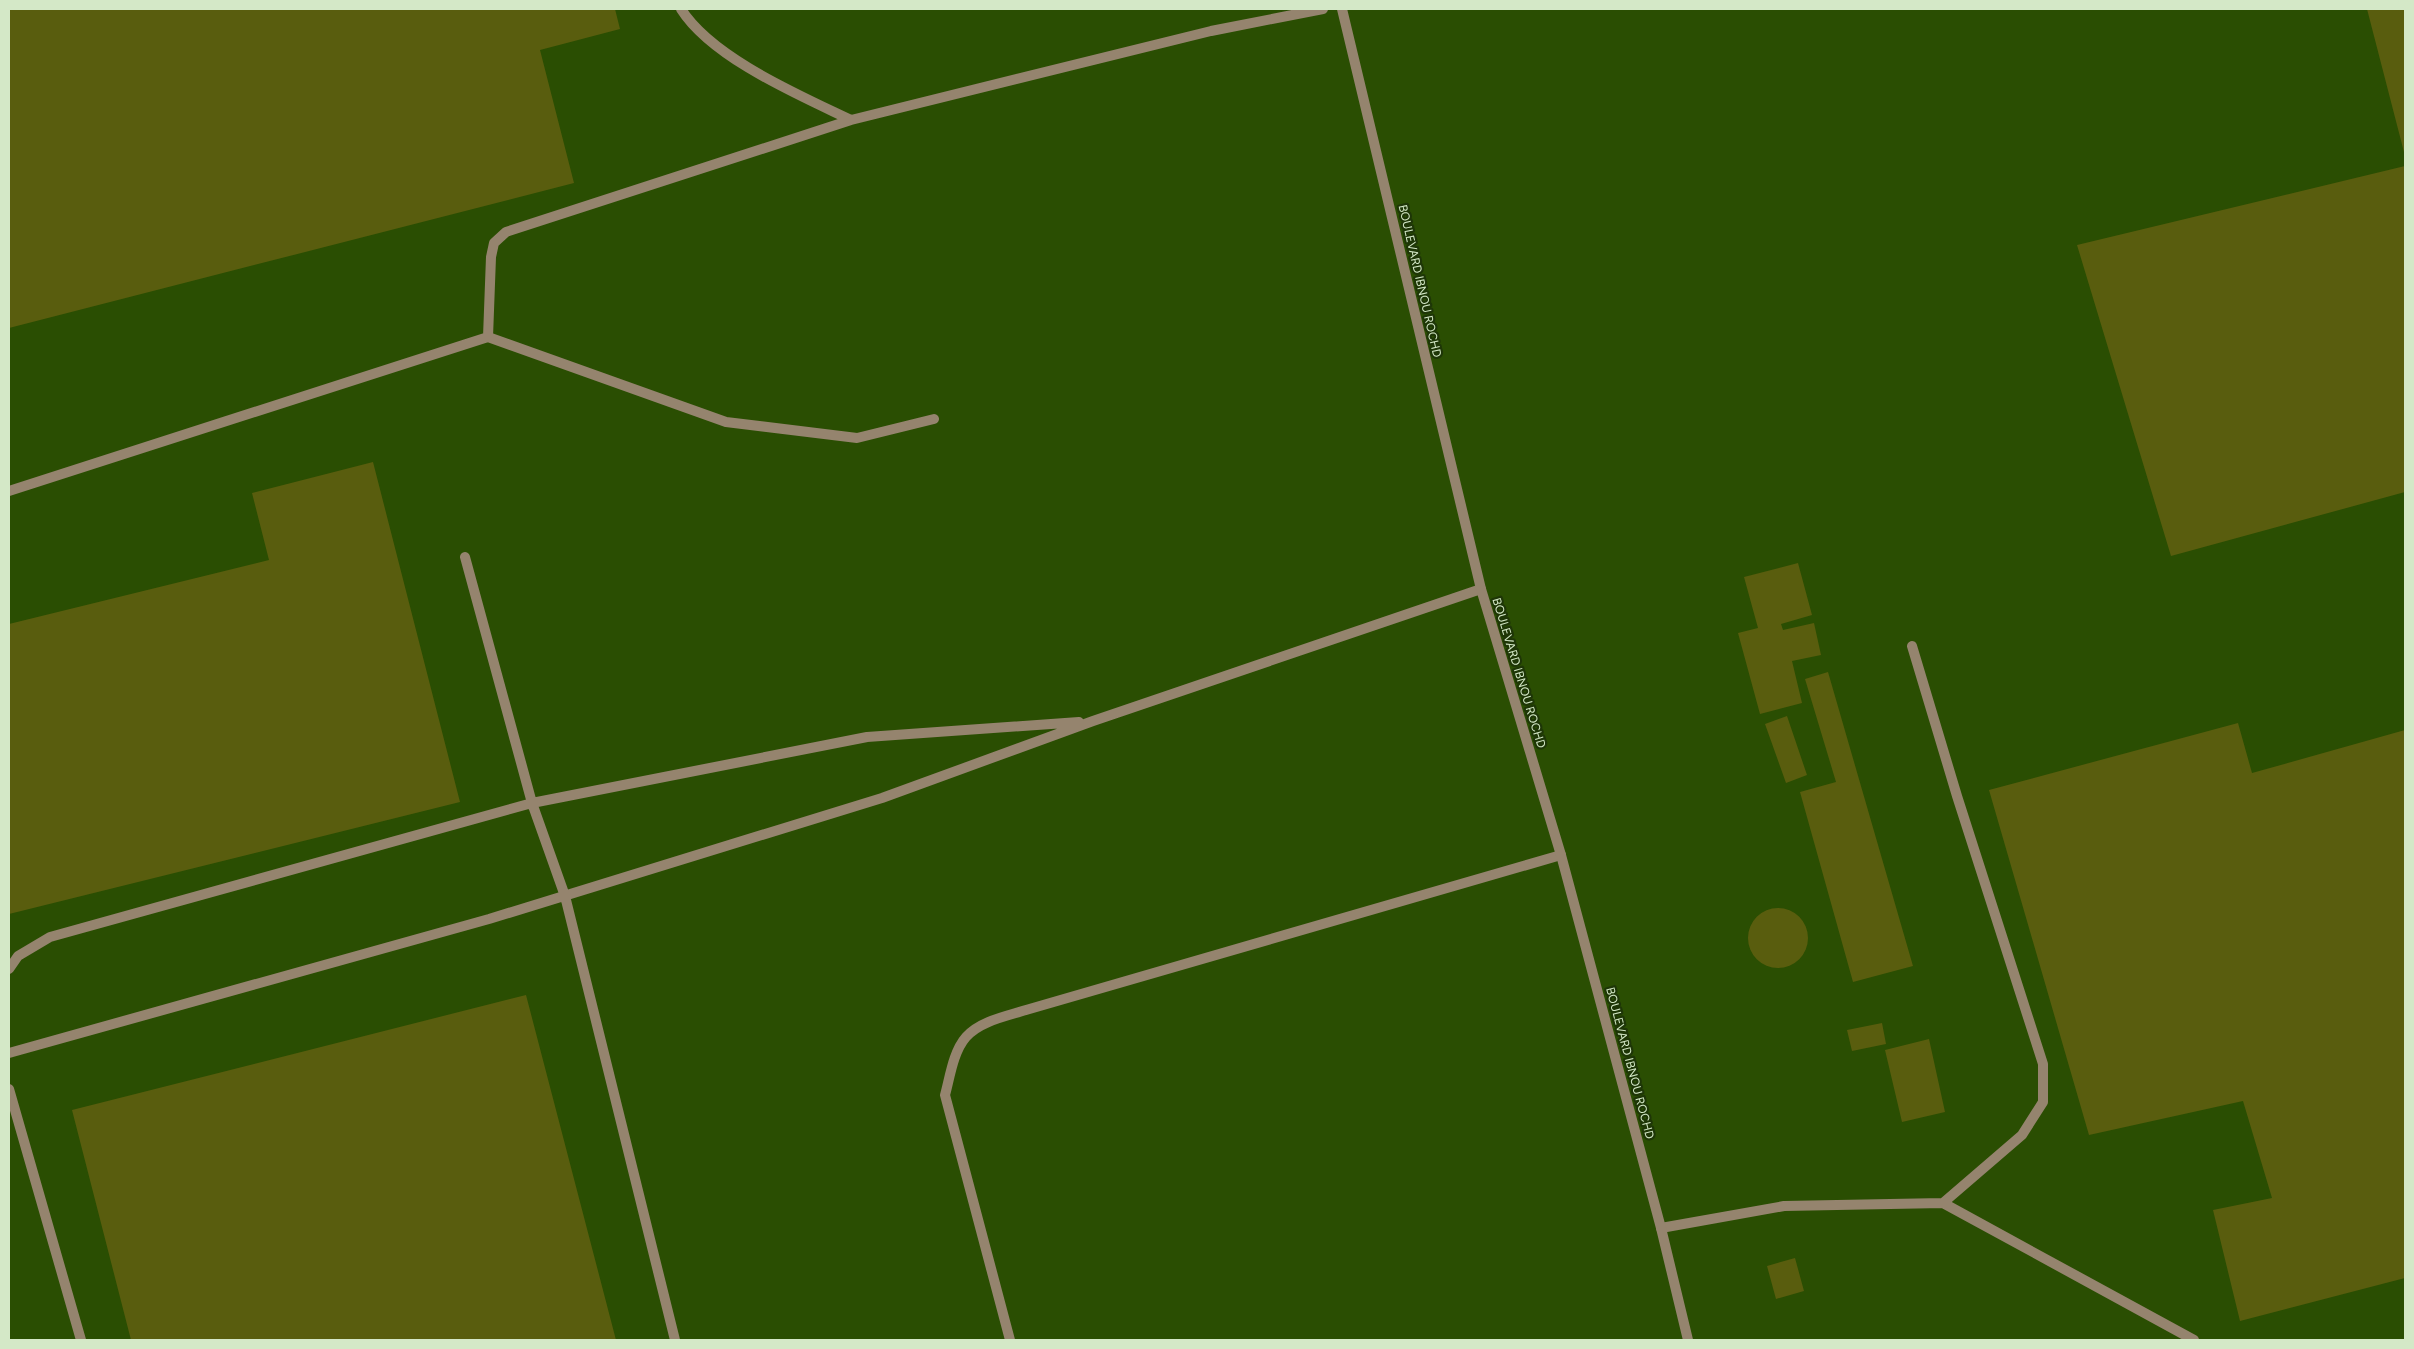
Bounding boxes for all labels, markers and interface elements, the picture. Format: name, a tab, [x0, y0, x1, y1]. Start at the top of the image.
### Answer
street label: BOULEVARD IBNOU ROCHD	[1396, 203, 1444, 359]
street label: BOULEVARD IBNOU ROCHD	[1489, 596, 1549, 750]
street label: BOULEVARD IBNOU ROCHD	[1603, 986, 1657, 1140]

